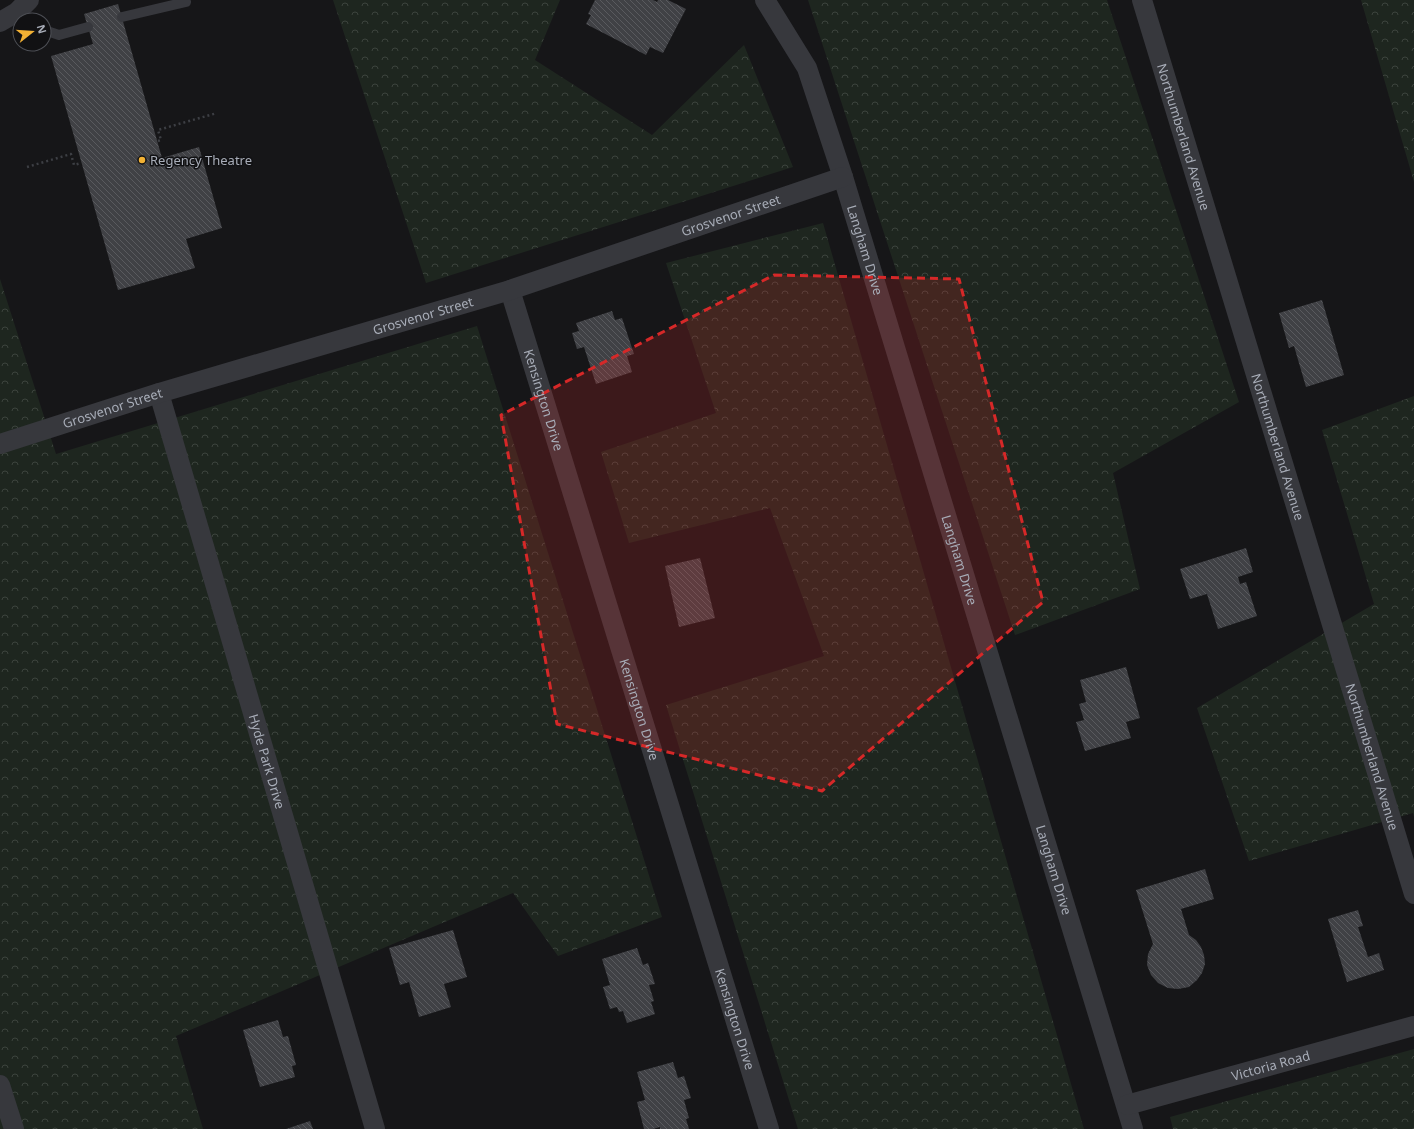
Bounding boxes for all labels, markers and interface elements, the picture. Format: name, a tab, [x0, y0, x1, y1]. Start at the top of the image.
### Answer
north arrow	[12, 12, 52, 52]
text: N	[34, 22, 51, 35]
street label: Northumberland Avenue	[1153, 61, 1214, 212]
place label: Regency Theatre	[150, 151, 252, 169]
marker: Regency Theatre	[137, 155, 147, 165]
street label: Grosvenor Street	[679, 190, 783, 240]
street label: Langham Drive	[843, 203, 887, 297]
street label: Grosvenor Street	[371, 292, 475, 339]
street label: Kensington Drive	[520, 347, 568, 453]
street label: Northumberland Avenue	[1247, 371, 1309, 522]
street label: Grosvenor Street	[60, 383, 165, 432]
street label: Langham Drive	[937, 513, 982, 607]
street label: Kensington Drive	[615, 657, 664, 762]
street label: Northumberland Avenue	[1341, 681, 1403, 832]
street label: Hyde Park Drive	[245, 712, 290, 811]
street label: Langham Drive	[1032, 823, 1076, 917]
street label: Kensington Drive	[711, 966, 759, 1072]
street label: Victoria Road	[1229, 1046, 1312, 1085]

